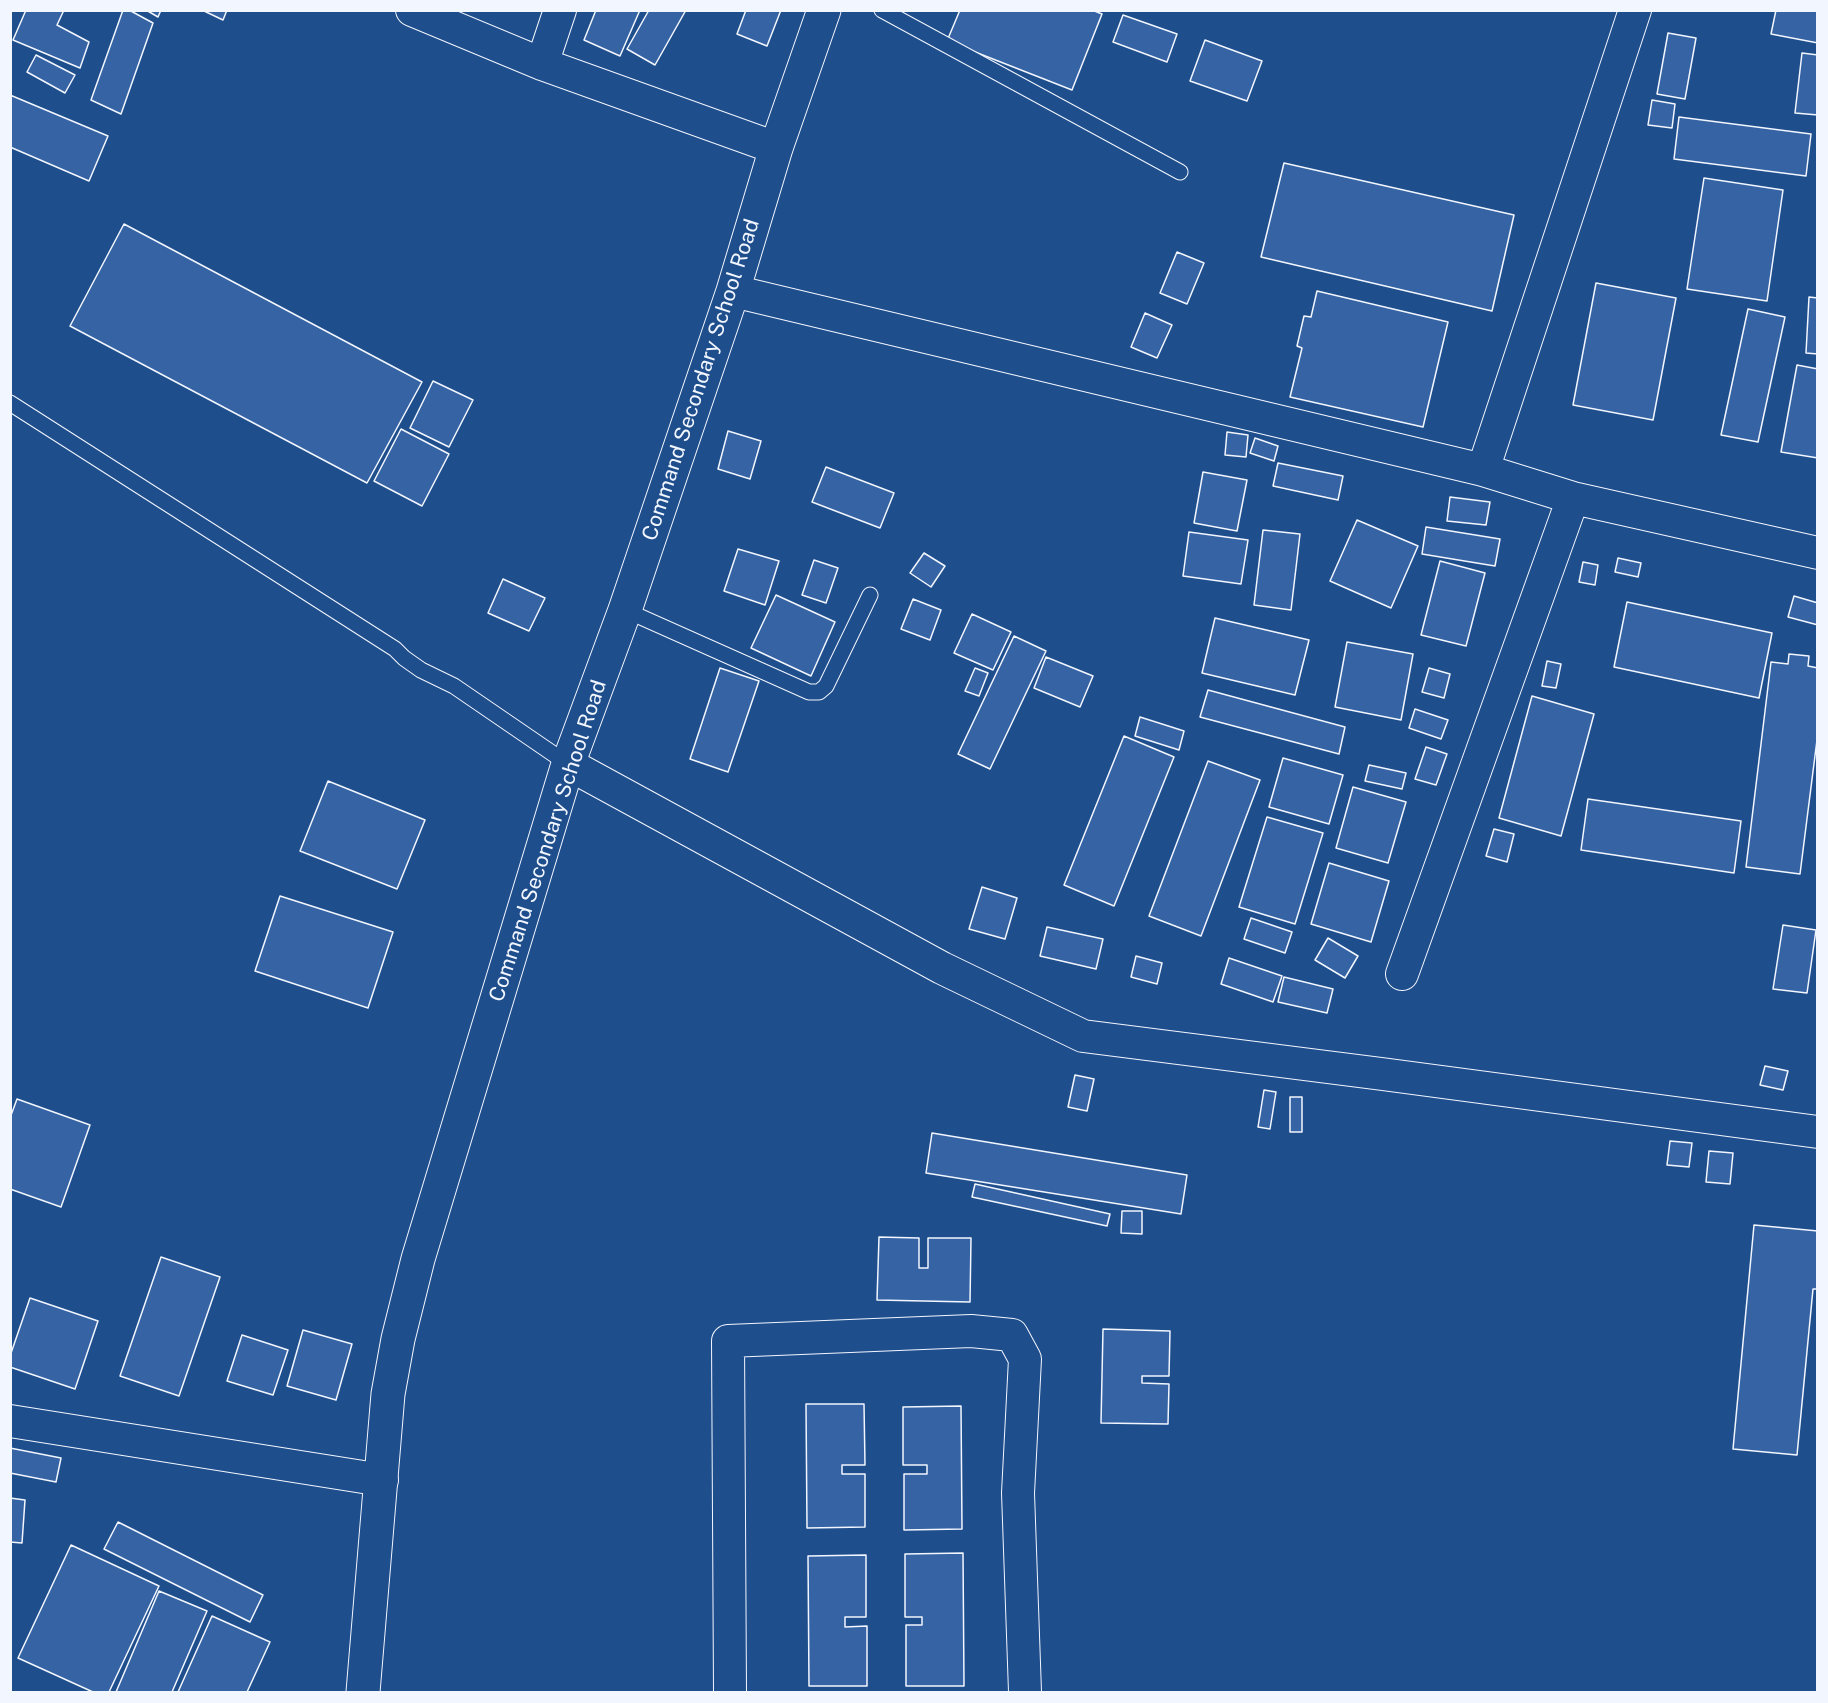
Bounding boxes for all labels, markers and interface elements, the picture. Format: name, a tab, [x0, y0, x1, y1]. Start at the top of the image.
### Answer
street label: Command Secondary School Road	[637, 216, 765, 544]
street label: Command Secondary School Road	[484, 677, 612, 1005]

